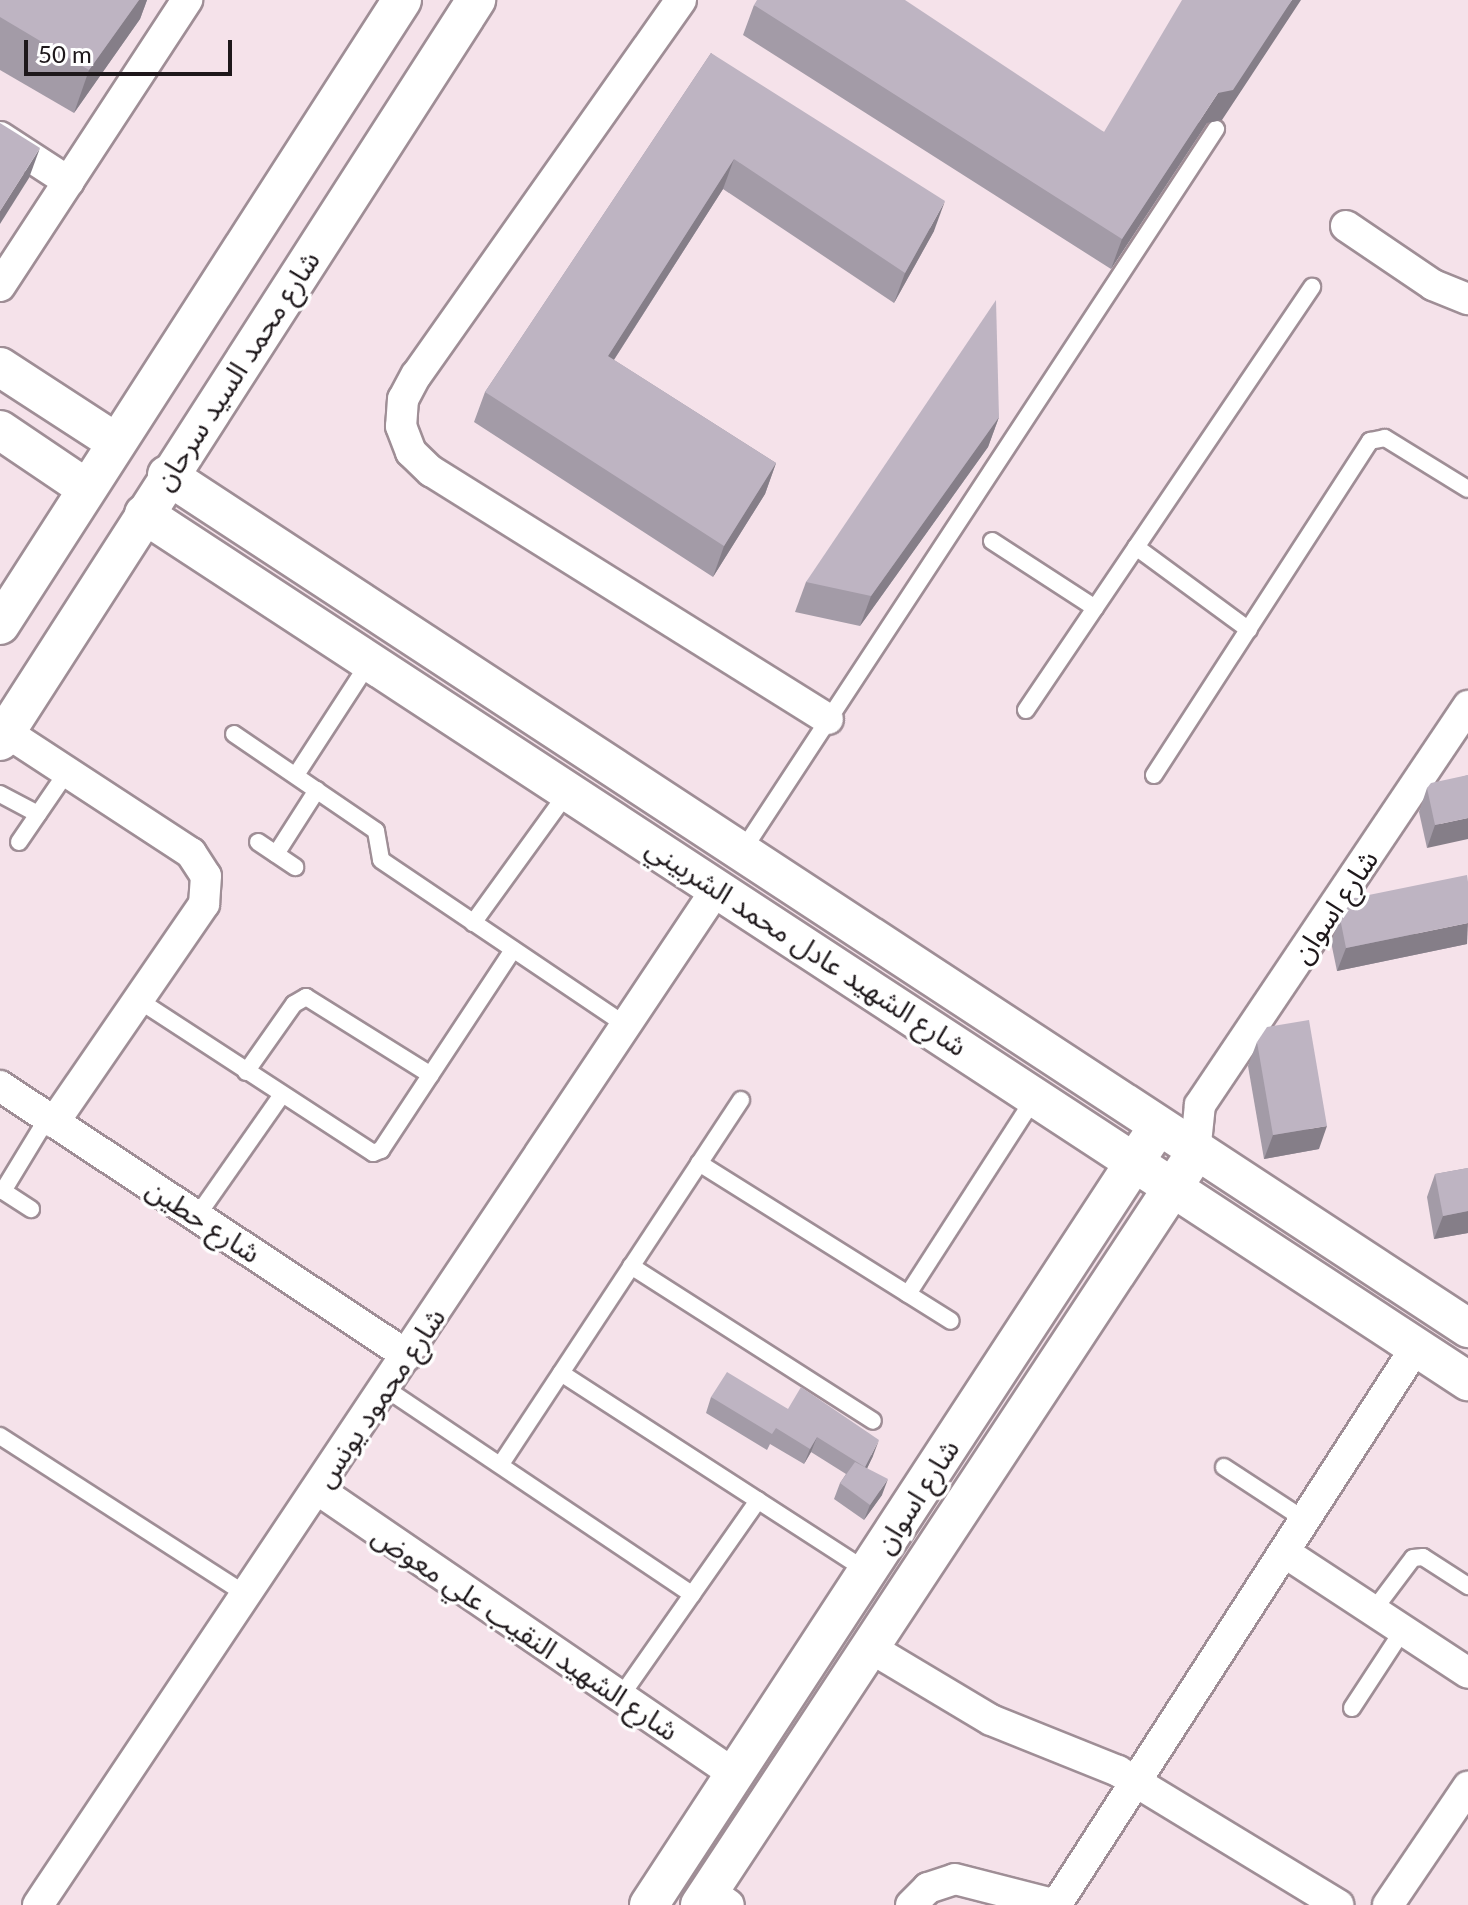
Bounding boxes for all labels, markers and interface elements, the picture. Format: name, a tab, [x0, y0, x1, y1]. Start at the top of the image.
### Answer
scale bar	[28, 24, 236, 74]
text: 50 m	[38, 39, 92, 68]
street label: شارع محمد السيد سرحان	[146, 244, 326, 496]
street label: شارع الشهيد عادل محمد الشربيني	[640, 830, 974, 1062]
street label: شارع اسوان	[1284, 843, 1384, 969]
street label: شارع حطين	[141, 1171, 267, 1269]
street label: شارع محمود يونس	[307, 1301, 451, 1493]
street label: شارع اسوان	[867, 1433, 965, 1559]
street label: شارع الشهيد النقيب علي معوض	[367, 1517, 685, 1747]

